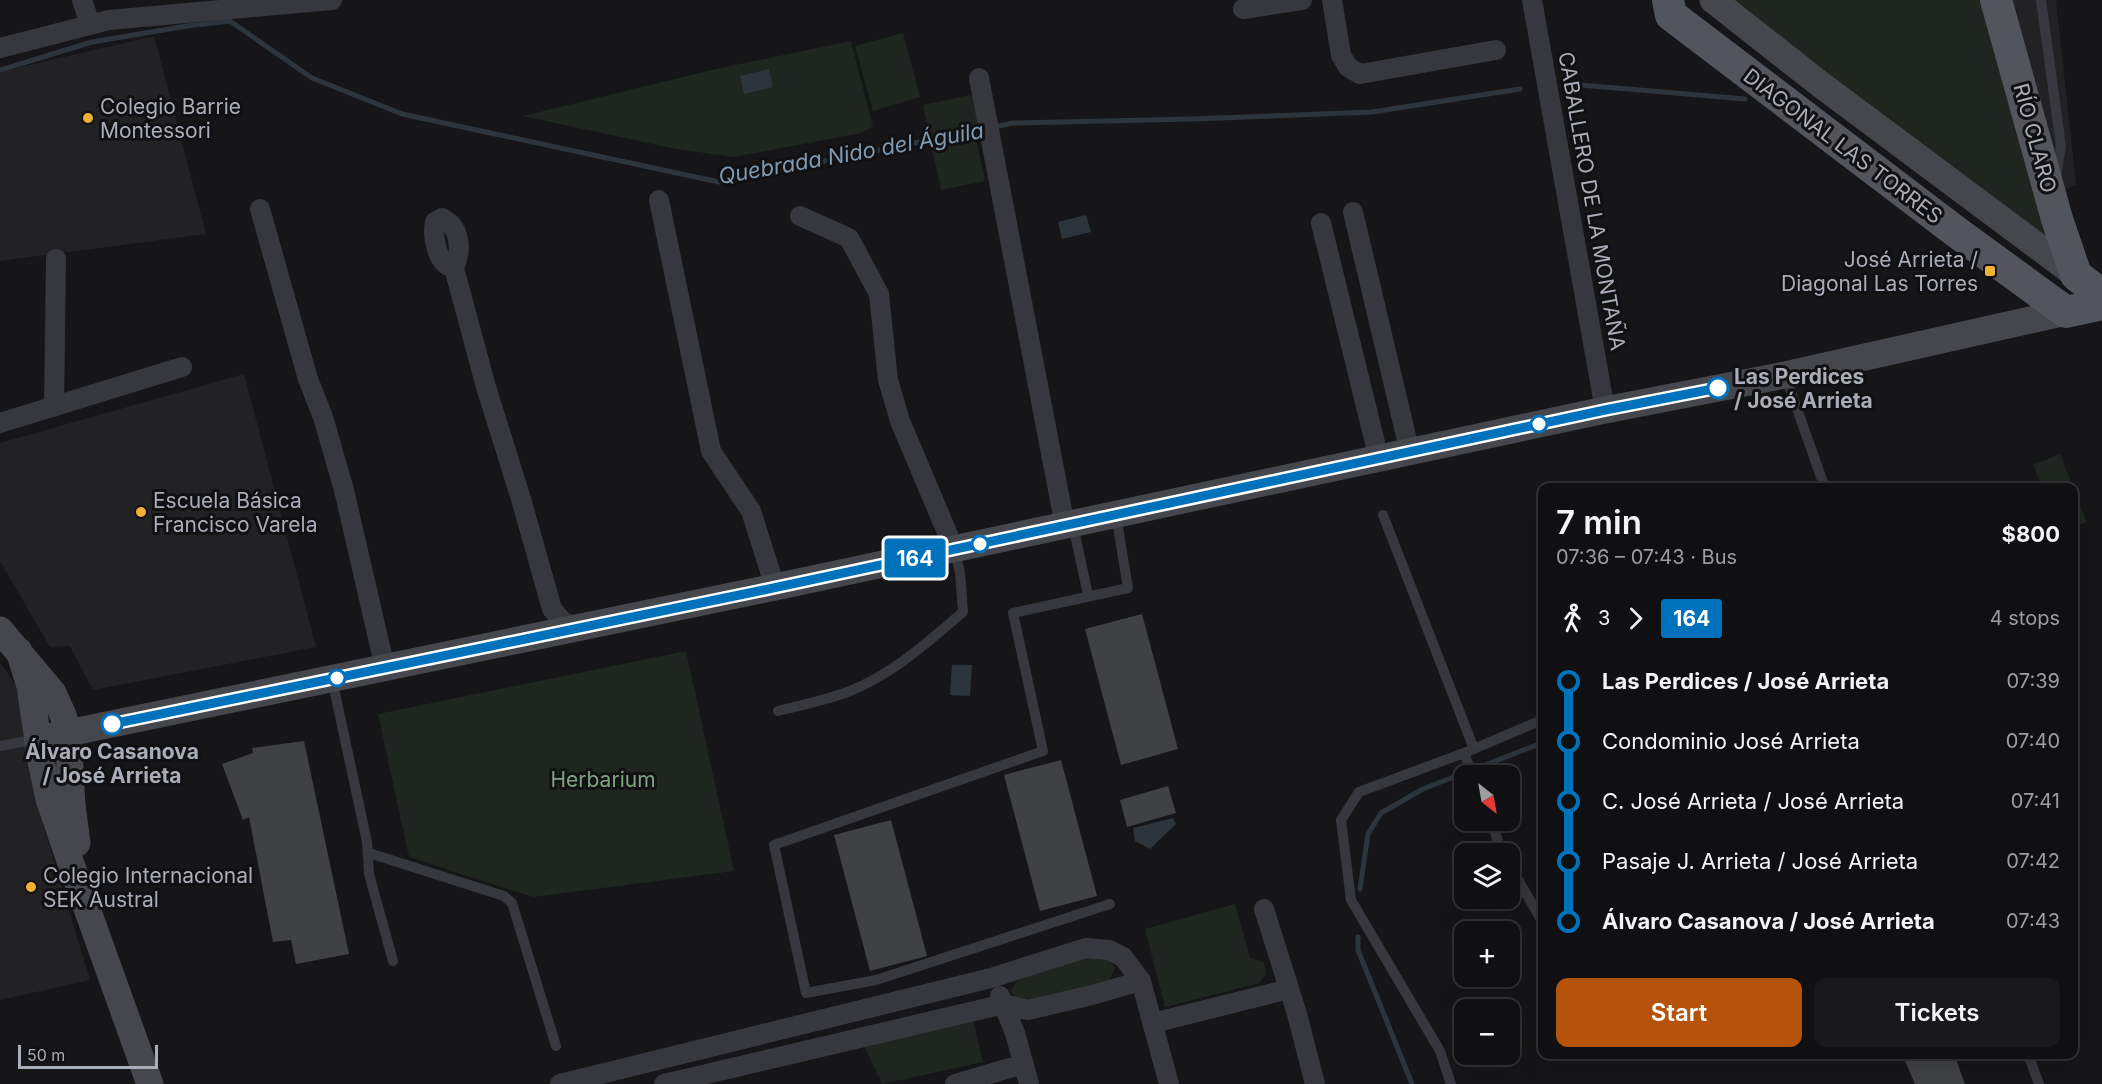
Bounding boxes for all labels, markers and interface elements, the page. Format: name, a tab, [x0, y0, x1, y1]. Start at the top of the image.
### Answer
street label: CABALLERO DE LA MONTAÑA	[1553, 50, 1632, 352]
street label: DIAGONAL LAS TORRES	[1739, 63, 1947, 229]
street label: RÍO CLARO	[2008, 80, 2063, 196]
place label: Colegio Barrie Montessori	[100, 94, 241, 143]
marker: Colegio Barrie Montessori	[81, 111, 95, 125]
water label: Quebrada Nido del Águila	[716, 117, 986, 189]
place label: José Arrieta / Diagonal Las Torres	[1781, 247, 1978, 296]
marker: José Arrieta / Diagonal Las Torres	[1983, 264, 1997, 278]
place label: Las Perdices / José Arrieta	[1734, 364, 1873, 413]
marker: Las Perdices / José Arrieta	[1707, 377, 1729, 399]
unlabelled marker	[1530, 415, 1548, 433]
place label: Escuela Básica Francisco Varela	[153, 488, 317, 537]
text: 7 min	[1556, 502, 1642, 542]
marker: Escuela Básica Francisco Varela	[134, 505, 148, 519]
text: $800	[2002, 521, 2060, 547]
unlabelled marker	[971, 535, 989, 553]
line badge: 164	[880, 538, 950, 578]
text: 07:36 – 07:43 · Bus	[1556, 545, 1737, 569]
text: 164	[897, 546, 933, 571]
icon: walk	[1556, 602, 1589, 635]
icon: forward	[1619, 602, 1652, 635]
text: 3	[1598, 606, 1610, 630]
text: 164	[1673, 606, 1710, 631]
text: 4 stops	[1990, 606, 2060, 630]
text: Las Perdices / José Arrieta	[1602, 668, 1889, 694]
unlabelled marker	[328, 669, 346, 687]
text: 07:39	[2007, 669, 2060, 693]
marker: Álvaro Casanova / José Arrieta	[101, 713, 123, 735]
text: Condominio José Arrieta	[1602, 728, 1860, 754]
text: 07:40	[2006, 729, 2060, 753]
place label: Álvaro Casanova / José Arrieta	[25, 738, 199, 788]
north arrow	[1454, 765, 1520, 831]
map controls	[1454, 765, 1520, 1065]
park label: Herbarium	[550, 767, 656, 792]
text: C. José Arrieta / José Arrieta	[1602, 788, 1904, 814]
text: 07:41	[2011, 789, 2060, 813]
button: layers	[1454, 843, 1520, 909]
text: Pasaje J. Arrieta / José Arrieta	[1602, 848, 1918, 874]
text: 07:42	[2006, 849, 2060, 873]
place label: Colegio Internacional SEK Austral	[43, 863, 253, 912]
marker: Colegio Internacional SEK Austral	[24, 880, 38, 894]
text: Álvaro Casanova / José Arrieta	[1602, 908, 1935, 934]
text: 07:43	[2006, 909, 2060, 933]
button: +	[1454, 921, 1520, 987]
button: Start	[1556, 978, 1802, 1047]
button: Tickets	[1814, 978, 2060, 1047]
button: −	[1454, 999, 1520, 1065]
scale bar	[18, 1042, 158, 1070]
text: 50 m	[27, 1045, 65, 1065]

